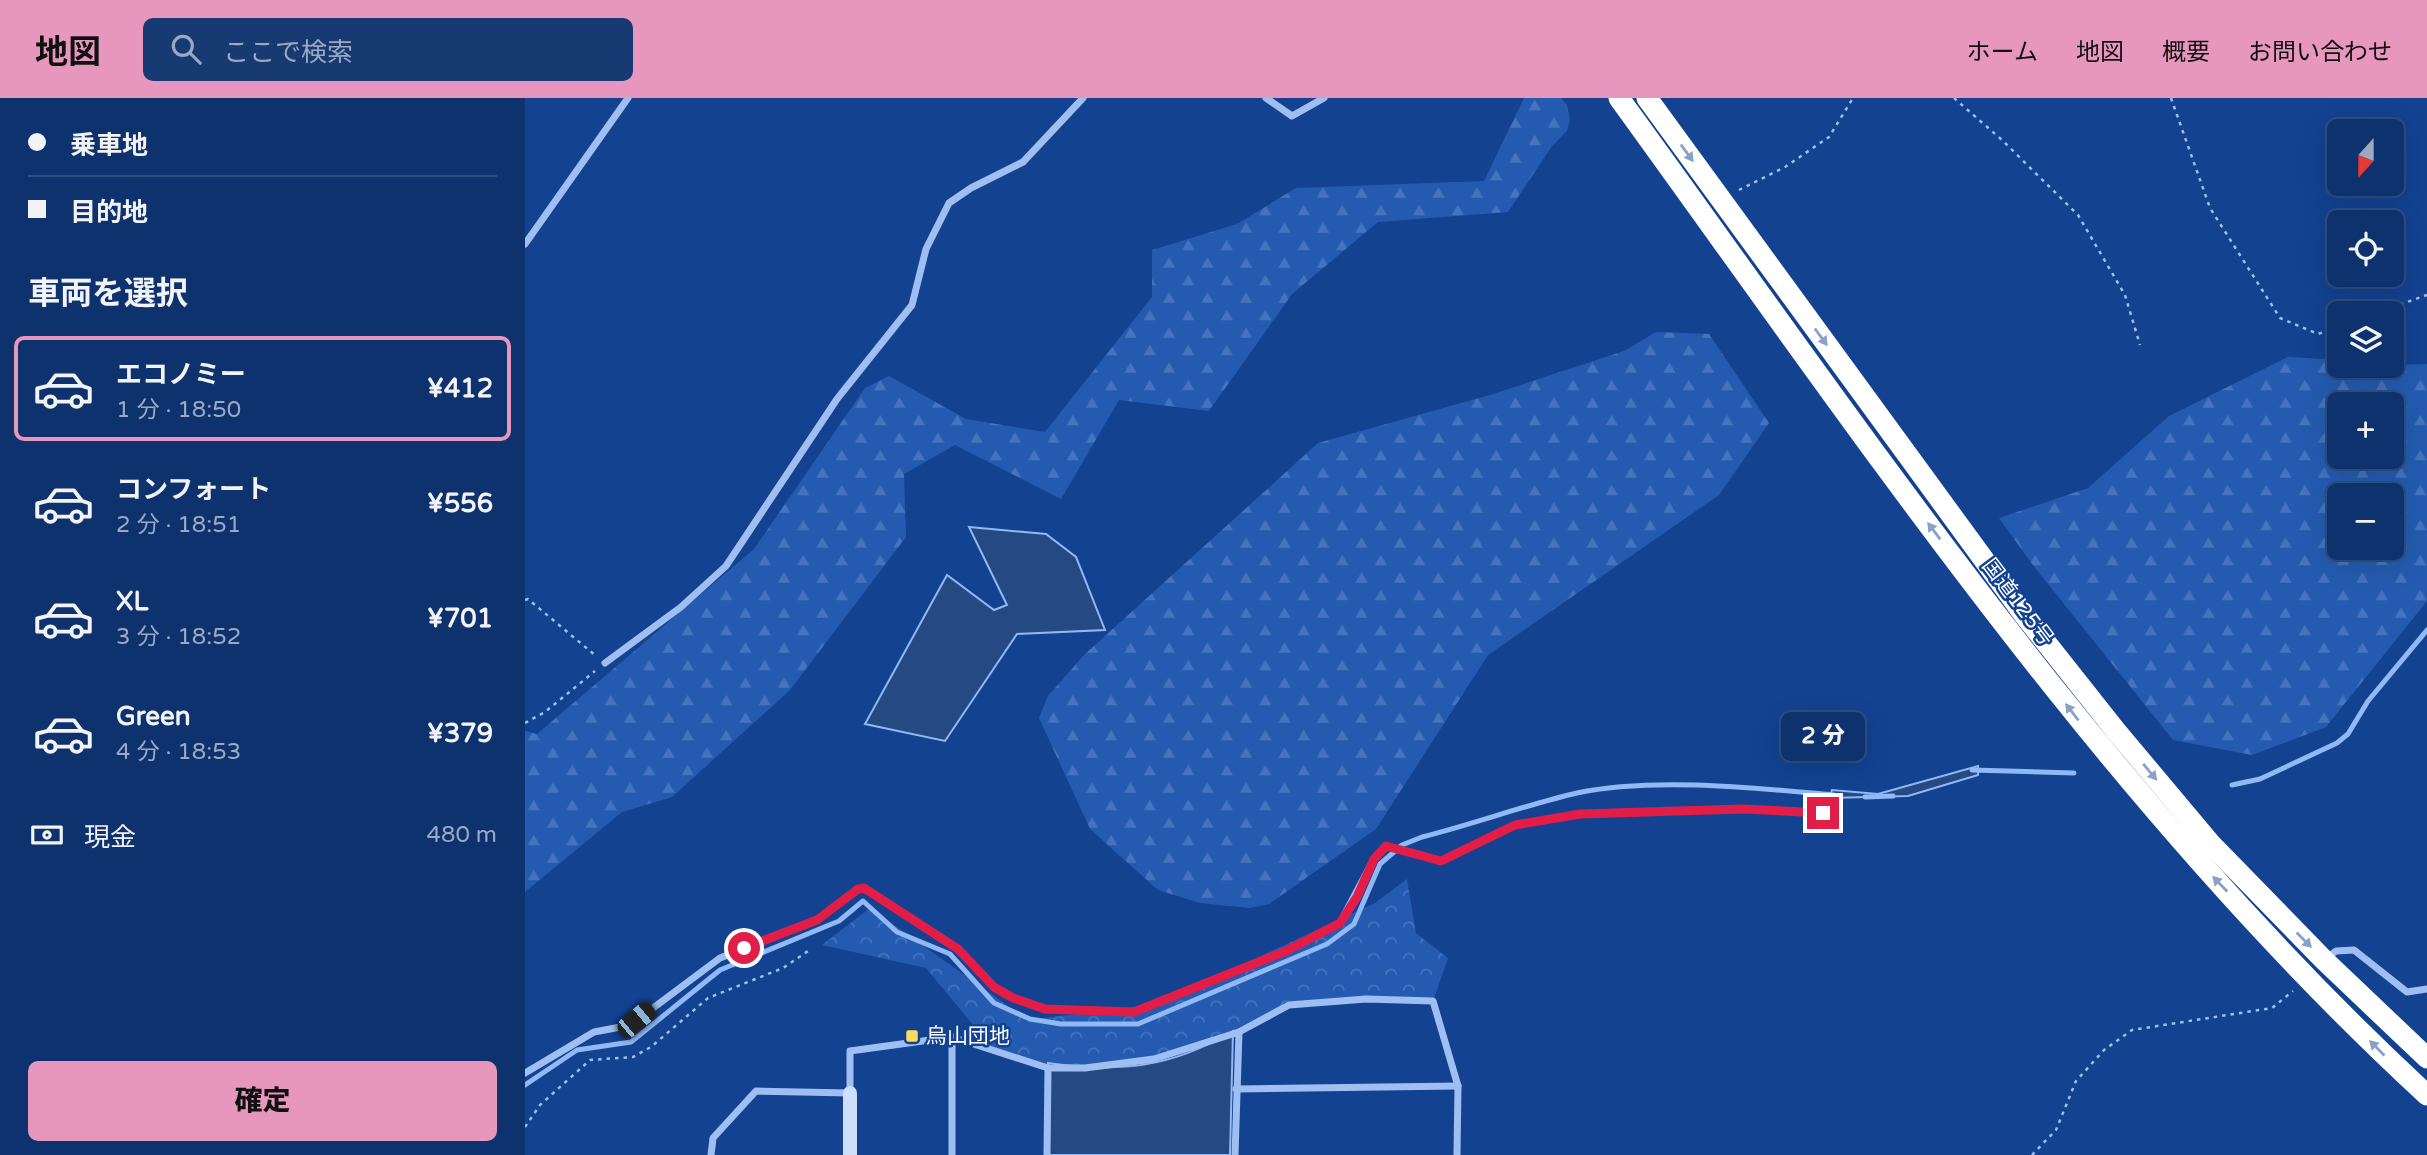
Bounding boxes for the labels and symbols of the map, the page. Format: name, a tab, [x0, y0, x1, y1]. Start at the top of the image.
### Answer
north arrow	[2327, 119, 2405, 196]
one-way arrow	[1680, 144, 1694, 162]
one-way arrow	[1814, 328, 1828, 346]
one-way arrow	[1927, 522, 1941, 540]
street label: 国道125号	[1977, 554, 2058, 651]
one-way arrow	[2064, 703, 2079, 721]
callout: 2 分	[1781, 712, 1865, 760]
one-way arrow	[2142, 764, 2157, 781]
route end	[1807, 797, 1839, 829]
one-way arrow	[2213, 876, 2229, 893]
one-way arrow	[2295, 931, 2312, 947]
route start	[728, 932, 760, 964]
car	[614, 998, 659, 1042]
place label: 烏山団地	[926, 1024, 1010, 1049]
marker: 烏山団地	[904, 1028, 920, 1044]
one-way arrow	[2369, 1040, 2386, 1057]

